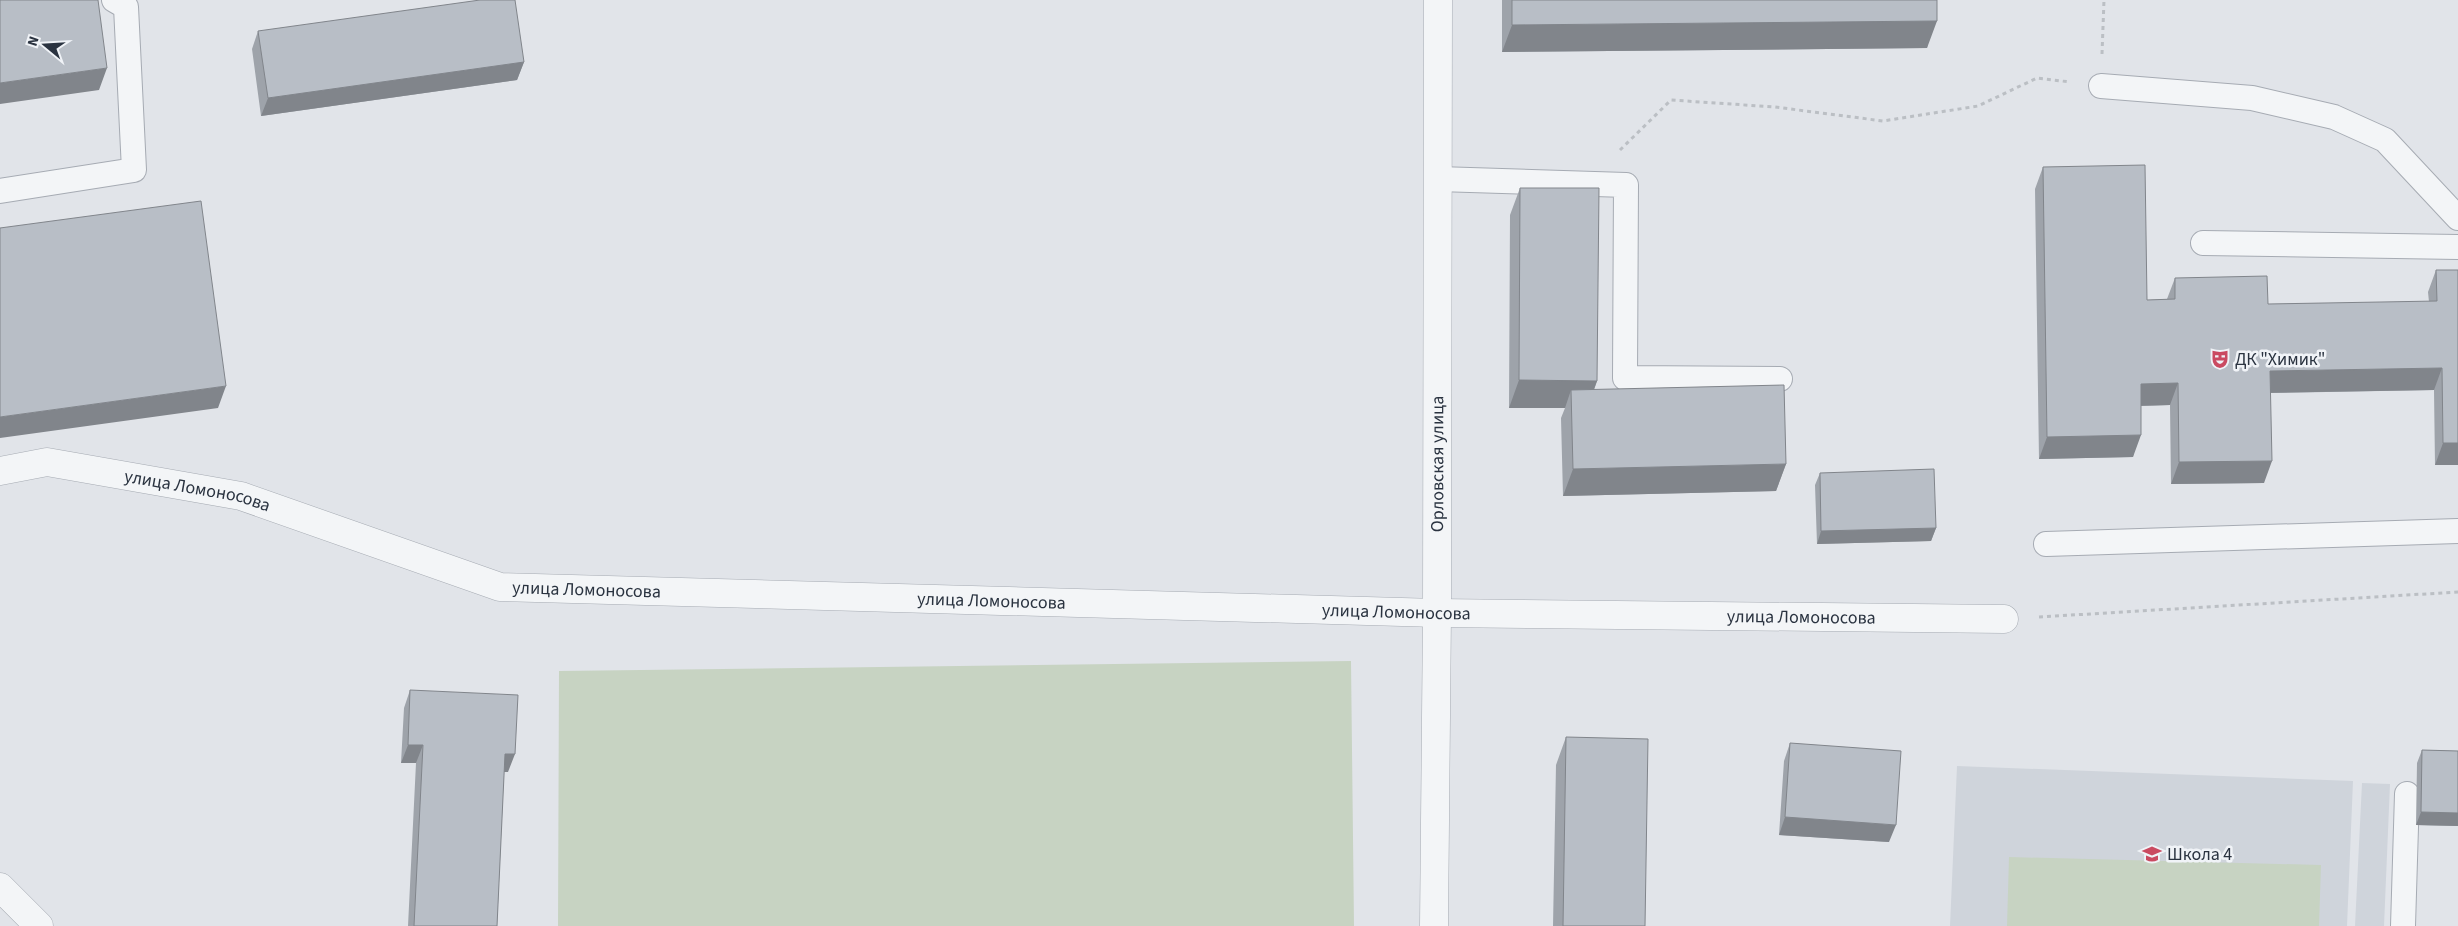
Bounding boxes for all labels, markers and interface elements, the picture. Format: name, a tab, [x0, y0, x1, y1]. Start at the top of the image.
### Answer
north arrow	[20, 20, 70, 70]
text: N	[23, 34, 45, 49]
place label: ДК "Химик"	[2235, 347, 2325, 372]
theatre icon: ДК "Химик"	[2209, 348, 2231, 370]
street label: Орловская улица	[1425, 396, 1450, 532]
street label: улица Ломоносова	[122, 463, 274, 518]
street label: улица Ломоносова	[512, 575, 661, 604]
street label: улица Ломоносова	[917, 586, 1066, 615]
street label: улица Ломоносова	[1322, 597, 1471, 626]
street label: улица Ломоносова	[1727, 604, 1876, 630]
place label: Школа 4	[2167, 842, 2232, 867]
school or university icon: Школа 4	[2141, 843, 2163, 865]

